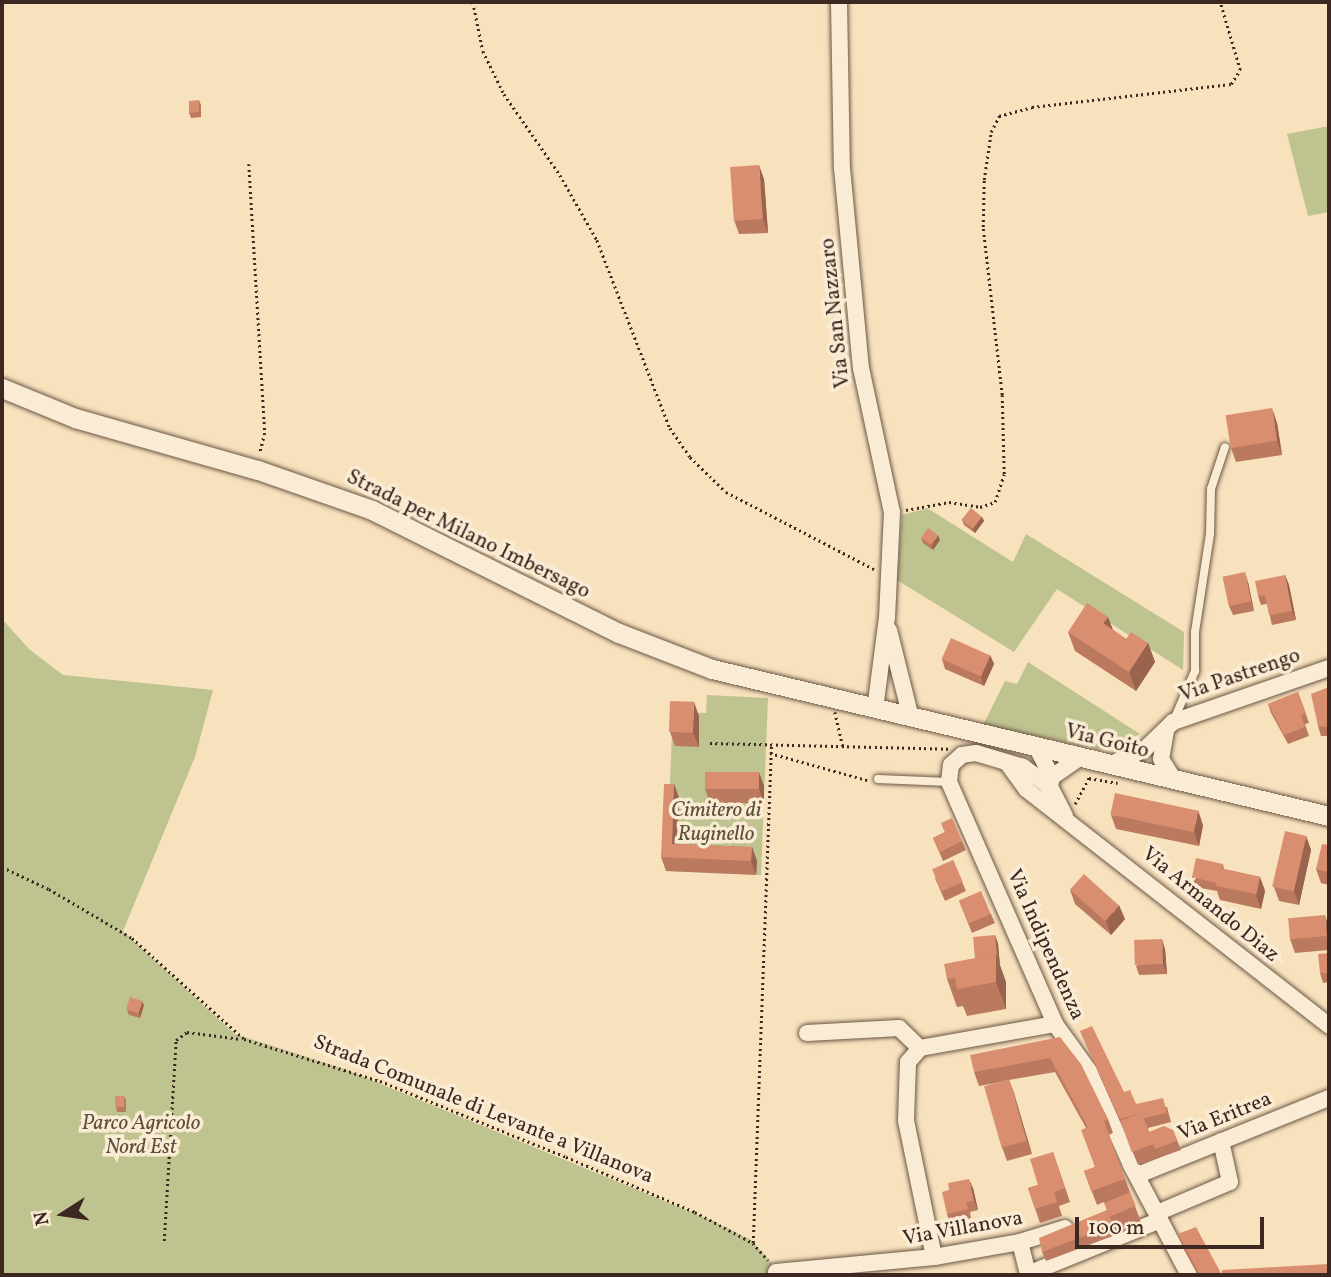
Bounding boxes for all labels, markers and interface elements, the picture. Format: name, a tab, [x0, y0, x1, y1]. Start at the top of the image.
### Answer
street label: Via San Nazzaro	[816, 237, 856, 389]
street label: Strada per Milano Imbersago	[342, 465, 594, 605]
street label: Via Pastrengo	[1176, 643, 1304, 709]
street label: Via Goito	[1062, 719, 1152, 765]
park label: Cimitero di Ruginello	[671, 798, 761, 848]
street label: Via Armando Diaz	[1136, 842, 1284, 968]
street label: Via Indipendenza	[1000, 866, 1090, 1024]
street label: Strada Comunale di Levante a Villanova	[309, 1030, 657, 1190]
street label: Via Eritrea	[1175, 1087, 1275, 1147]
park label: Parco Agricolo Nord Est	[82, 1111, 200, 1161]
north arrow	[28, 1179, 98, 1249]
scale bar	[1079, 1204, 1268, 1248]
street label: Via Villanova	[901, 1206, 1025, 1252]
text: N	[28, 1209, 57, 1228]
text: 100 m	[1088, 1214, 1145, 1243]

